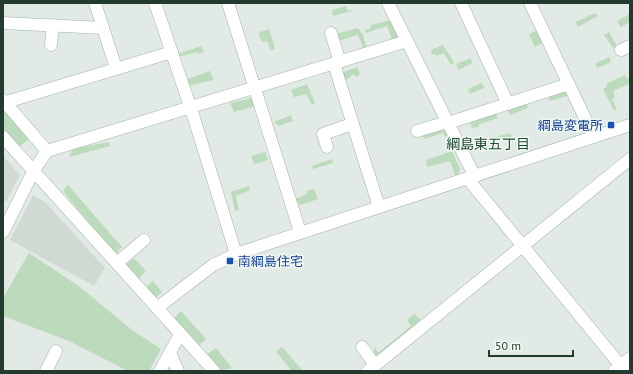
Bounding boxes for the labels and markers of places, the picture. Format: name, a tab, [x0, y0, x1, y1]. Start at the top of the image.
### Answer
place label: 綱島変電所	[538, 117, 603, 134]
marker: 綱島変電所	[606, 120, 616, 130]
place label: 南綱島住宅	[238, 253, 303, 270]
marker: 南綱島住宅	[225, 256, 235, 266]

